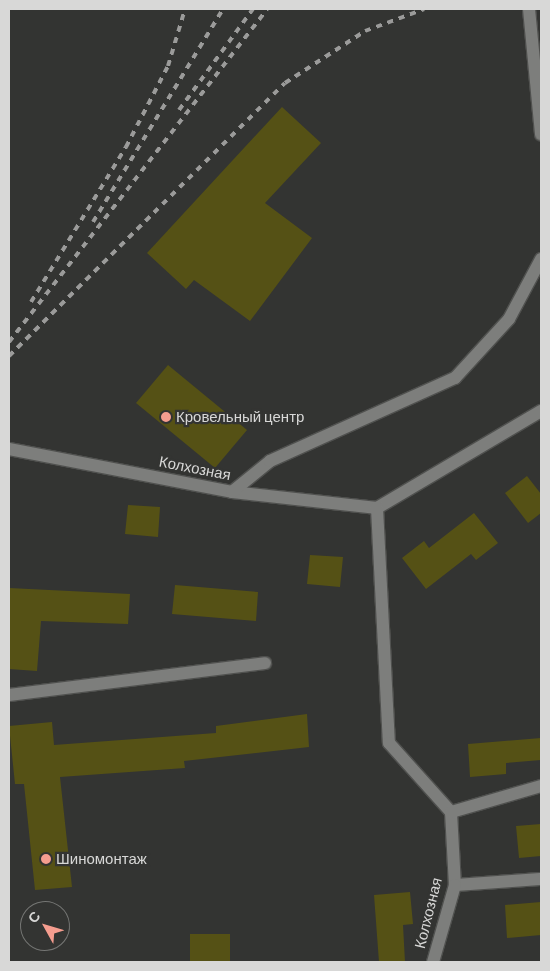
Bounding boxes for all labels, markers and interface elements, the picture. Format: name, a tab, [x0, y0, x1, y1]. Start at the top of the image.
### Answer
place label: Кровельный центр	[176, 408, 304, 426]
marker: Кровельный центр	[160, 411, 172, 423]
street label: Колхозная	[158, 452, 232, 484]
place label: Шиномонтаж	[56, 850, 147, 868]
marker: Шиномонтаж	[40, 853, 52, 865]
street label: Колхозная	[410, 876, 446, 950]
north arrow	[20, 901, 70, 951]
text: С	[24, 908, 44, 926]

